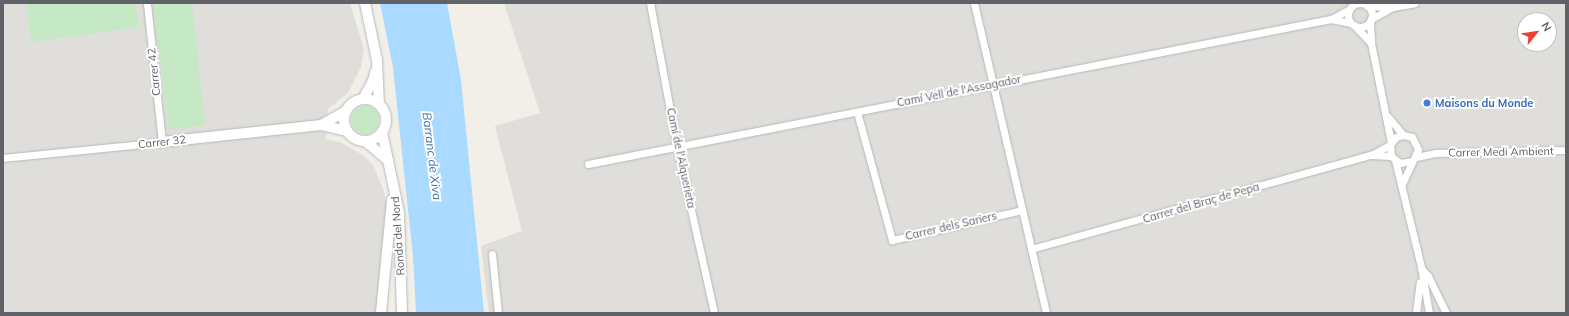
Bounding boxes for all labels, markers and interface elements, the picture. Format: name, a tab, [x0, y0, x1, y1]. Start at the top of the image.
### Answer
north arrow	[1517, 12, 1557, 52]
text: N	[1538, 19, 1555, 34]
street label: Carrer 42	[145, 47, 163, 97]
street label: Camí Vell de l'Assagador	[896, 72, 1022, 110]
place label: Maisons du Monde	[1435, 96, 1533, 110]
marker: Maisons du Monde	[1422, 98, 1432, 108]
street label: Camí de l'Alquerieta	[664, 107, 698, 209]
water label: Barranc de Xiva	[419, 111, 445, 201]
street label: Carrer 32	[137, 133, 187, 151]
street label: Carrer Medi Ambient	[1448, 144, 1554, 160]
street label: Carrer del Braç de Pepa	[1141, 180, 1261, 226]
street label: Ronda del Nord	[389, 196, 407, 276]
street label: Carrer dels Sariers	[904, 209, 998, 243]

